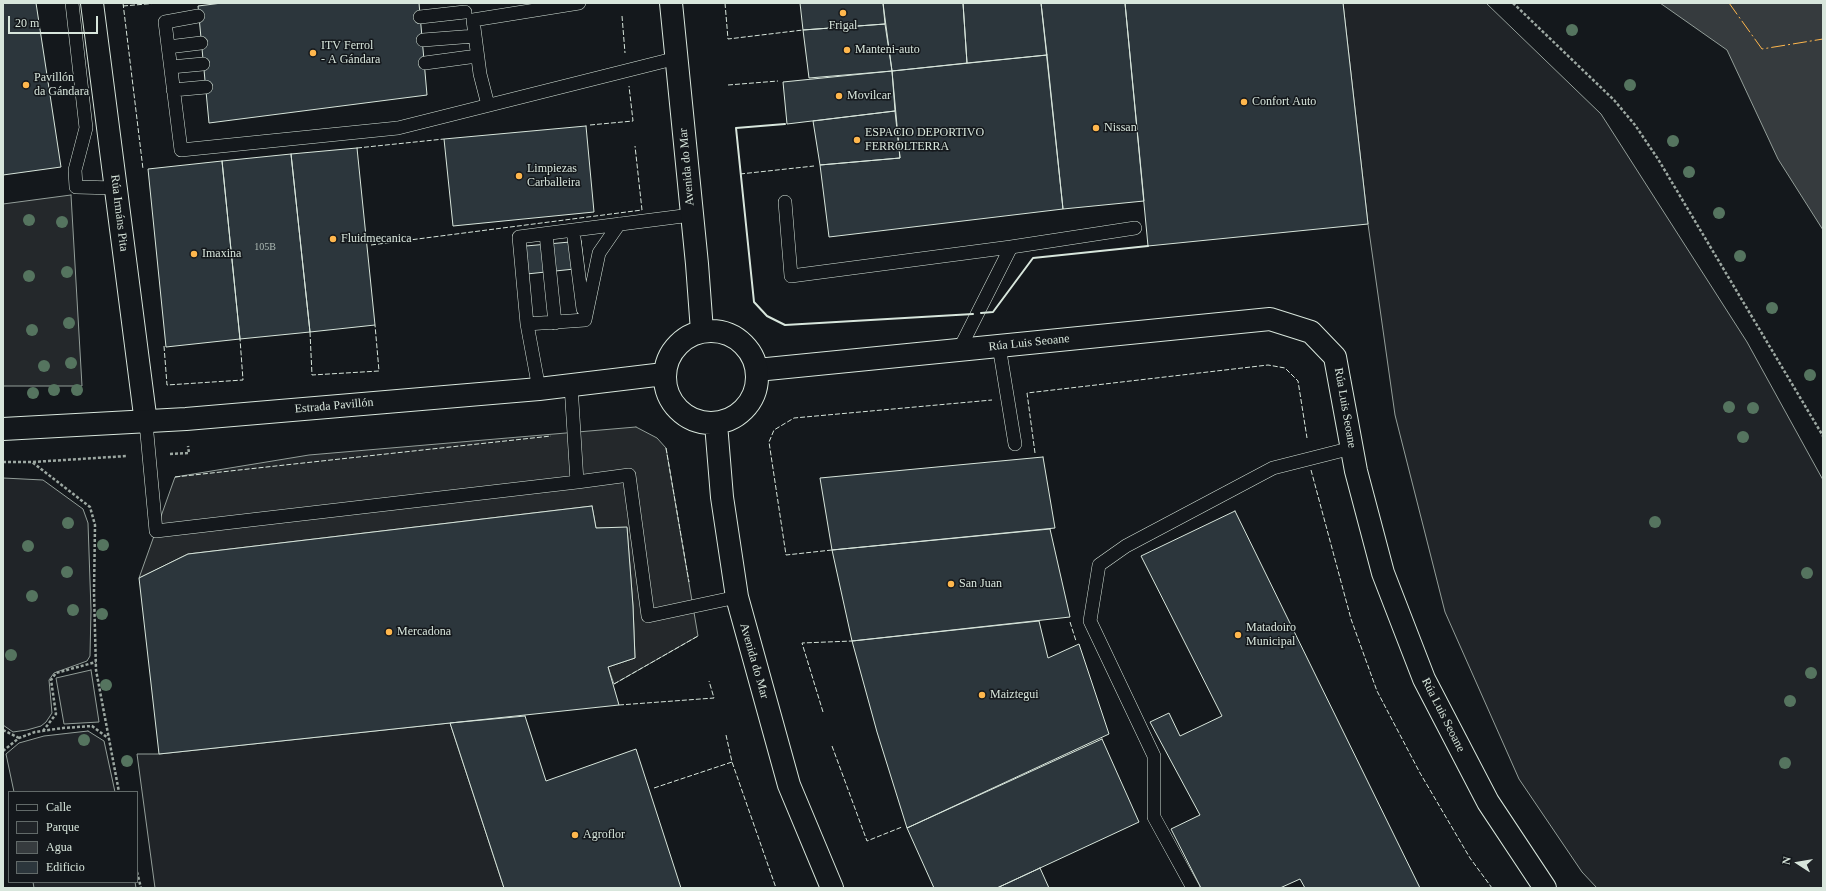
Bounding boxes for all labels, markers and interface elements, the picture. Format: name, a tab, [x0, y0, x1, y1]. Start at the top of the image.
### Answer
scale bar	[10, 8, 100, 34]
marker: Frigal	[838, 8, 848, 18]
text: 20 m	[15, 16, 39, 30]
place label: Frigal	[829, 19, 857, 33]
place label: ITV Ferrol - A Gándara	[321, 39, 380, 67]
place label: Manteni-auto	[855, 43, 920, 57]
marker: Manteni-auto	[842, 45, 852, 55]
marker: ITV Ferrol - A Gándara	[308, 48, 318, 58]
place label: Pavillón da Gándara	[34, 71, 89, 99]
marker: Pavillón da Gándara	[21, 80, 31, 90]
place label: Movilcar	[847, 89, 891, 103]
marker: Movilcar	[834, 91, 844, 101]
place label: Confort Auto	[1252, 95, 1316, 109]
marker: Confort Auto	[1239, 97, 1249, 107]
place label: Nissan	[1104, 121, 1137, 135]
marker: Nissan	[1091, 123, 1101, 133]
place label: ESPACIO DEPORTIVO FERROLTERRA	[865, 126, 984, 154]
street label: Avenida do Mar	[676, 128, 698, 206]
marker: ESPACIO DEPORTIVO FERROLTERRA	[852, 135, 862, 145]
place label: Limpiezas Carballeira	[527, 162, 580, 190]
marker: Limpiezas Carballeira	[514, 171, 524, 181]
street label: Rúa Irmáns Pita	[107, 174, 131, 252]
place label: Fluidmecanica	[341, 232, 412, 246]
marker: Fluidmecanica	[328, 234, 338, 244]
house number: 105B	[254, 241, 276, 253]
place label: Imaxina	[202, 247, 241, 261]
marker: Imaxina	[189, 249, 199, 259]
street label: Rúa Luis Seoane	[988, 332, 1070, 354]
street label: Rúa Luis Seoane	[1331, 367, 1359, 449]
street label: Estrada Pavillón	[294, 395, 374, 417]
place label: San Juan	[959, 577, 1002, 591]
marker: San Juan	[946, 579, 956, 589]
place label: Matadoiro Municipal	[1246, 621, 1296, 649]
street label: Avenida do Mar	[736, 622, 772, 700]
place label: Mercadona	[397, 625, 451, 639]
marker: Mercadona	[384, 627, 394, 637]
marker: Matadoiro Municipal	[1233, 630, 1243, 640]
street label: Rúa Luis Seoane	[1418, 676, 1468, 754]
place label: Maiztegui	[990, 688, 1039, 702]
marker: Maiztegui	[977, 690, 987, 700]
legend	[8, 791, 138, 883]
text: Calle	[46, 800, 71, 814]
text: Parque	[46, 820, 79, 834]
place label: Agroflor	[583, 828, 625, 842]
marker: Agroflor	[570, 830, 580, 840]
text: Agua	[46, 840, 72, 854]
north arrow	[1778, 843, 1818, 883]
text: N	[1780, 855, 1793, 866]
text: Edificio	[46, 860, 85, 874]

